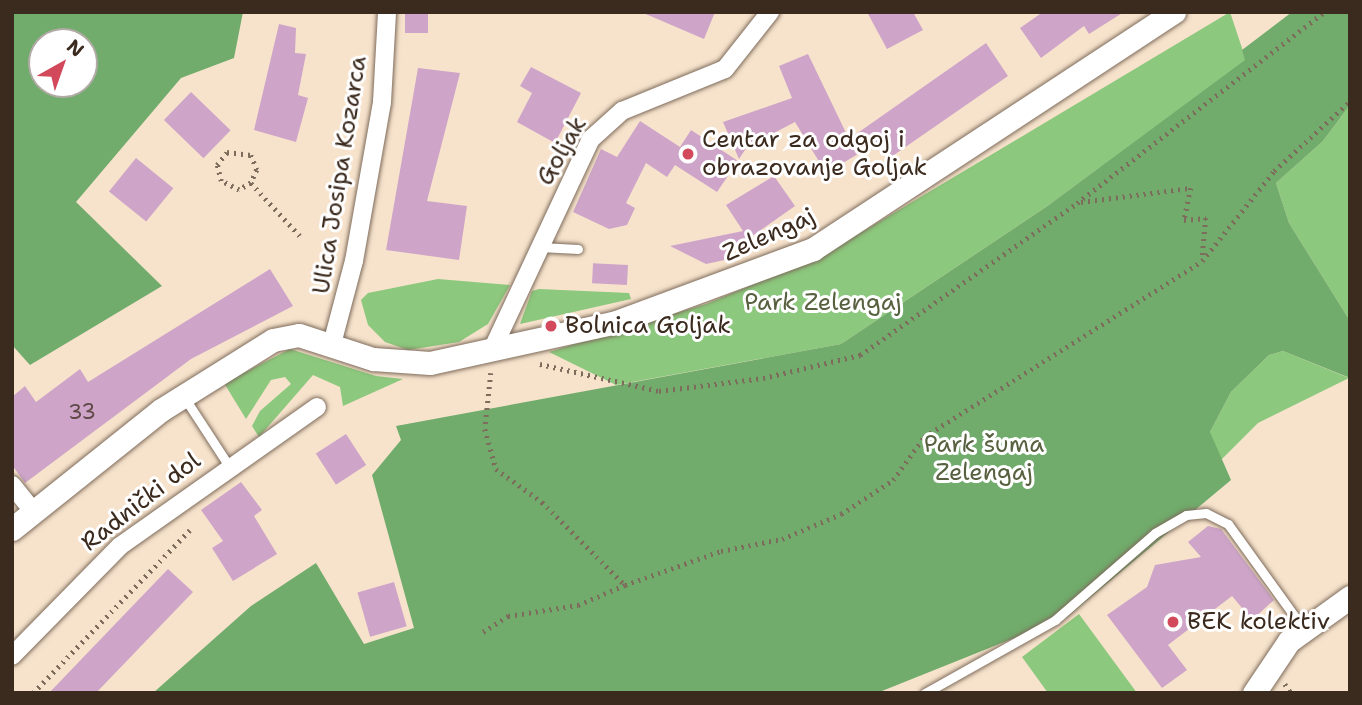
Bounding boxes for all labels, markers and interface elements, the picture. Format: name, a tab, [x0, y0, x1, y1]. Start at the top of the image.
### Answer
north arrow	[28, 28, 98, 98]
text: N	[62, 34, 89, 62]
street label: Ulica Josipa Kozarca	[307, 54, 373, 296]
street label: Goljak	[531, 111, 593, 191]
place label: Centar za odgoj i obrazovanje Goljak	[702, 126, 927, 182]
marker: Centar za odgoj i obrazovanje Goljak	[680, 146, 696, 162]
street label: Zelengaj	[718, 202, 820, 268]
park label: Park Zelengaj	[744, 289, 902, 317]
place label: Bolnica Goljak	[565, 312, 731, 340]
marker: Bolnica Goljak	[543, 318, 559, 334]
house number: 33	[68, 399, 96, 425]
park label: Park šuma Zelengaj	[924, 431, 1044, 487]
street label: Radnički dol	[76, 446, 206, 558]
place label: BEK kolektiv	[1187, 608, 1330, 636]
marker: BEK kolektiv	[1165, 614, 1181, 630]

